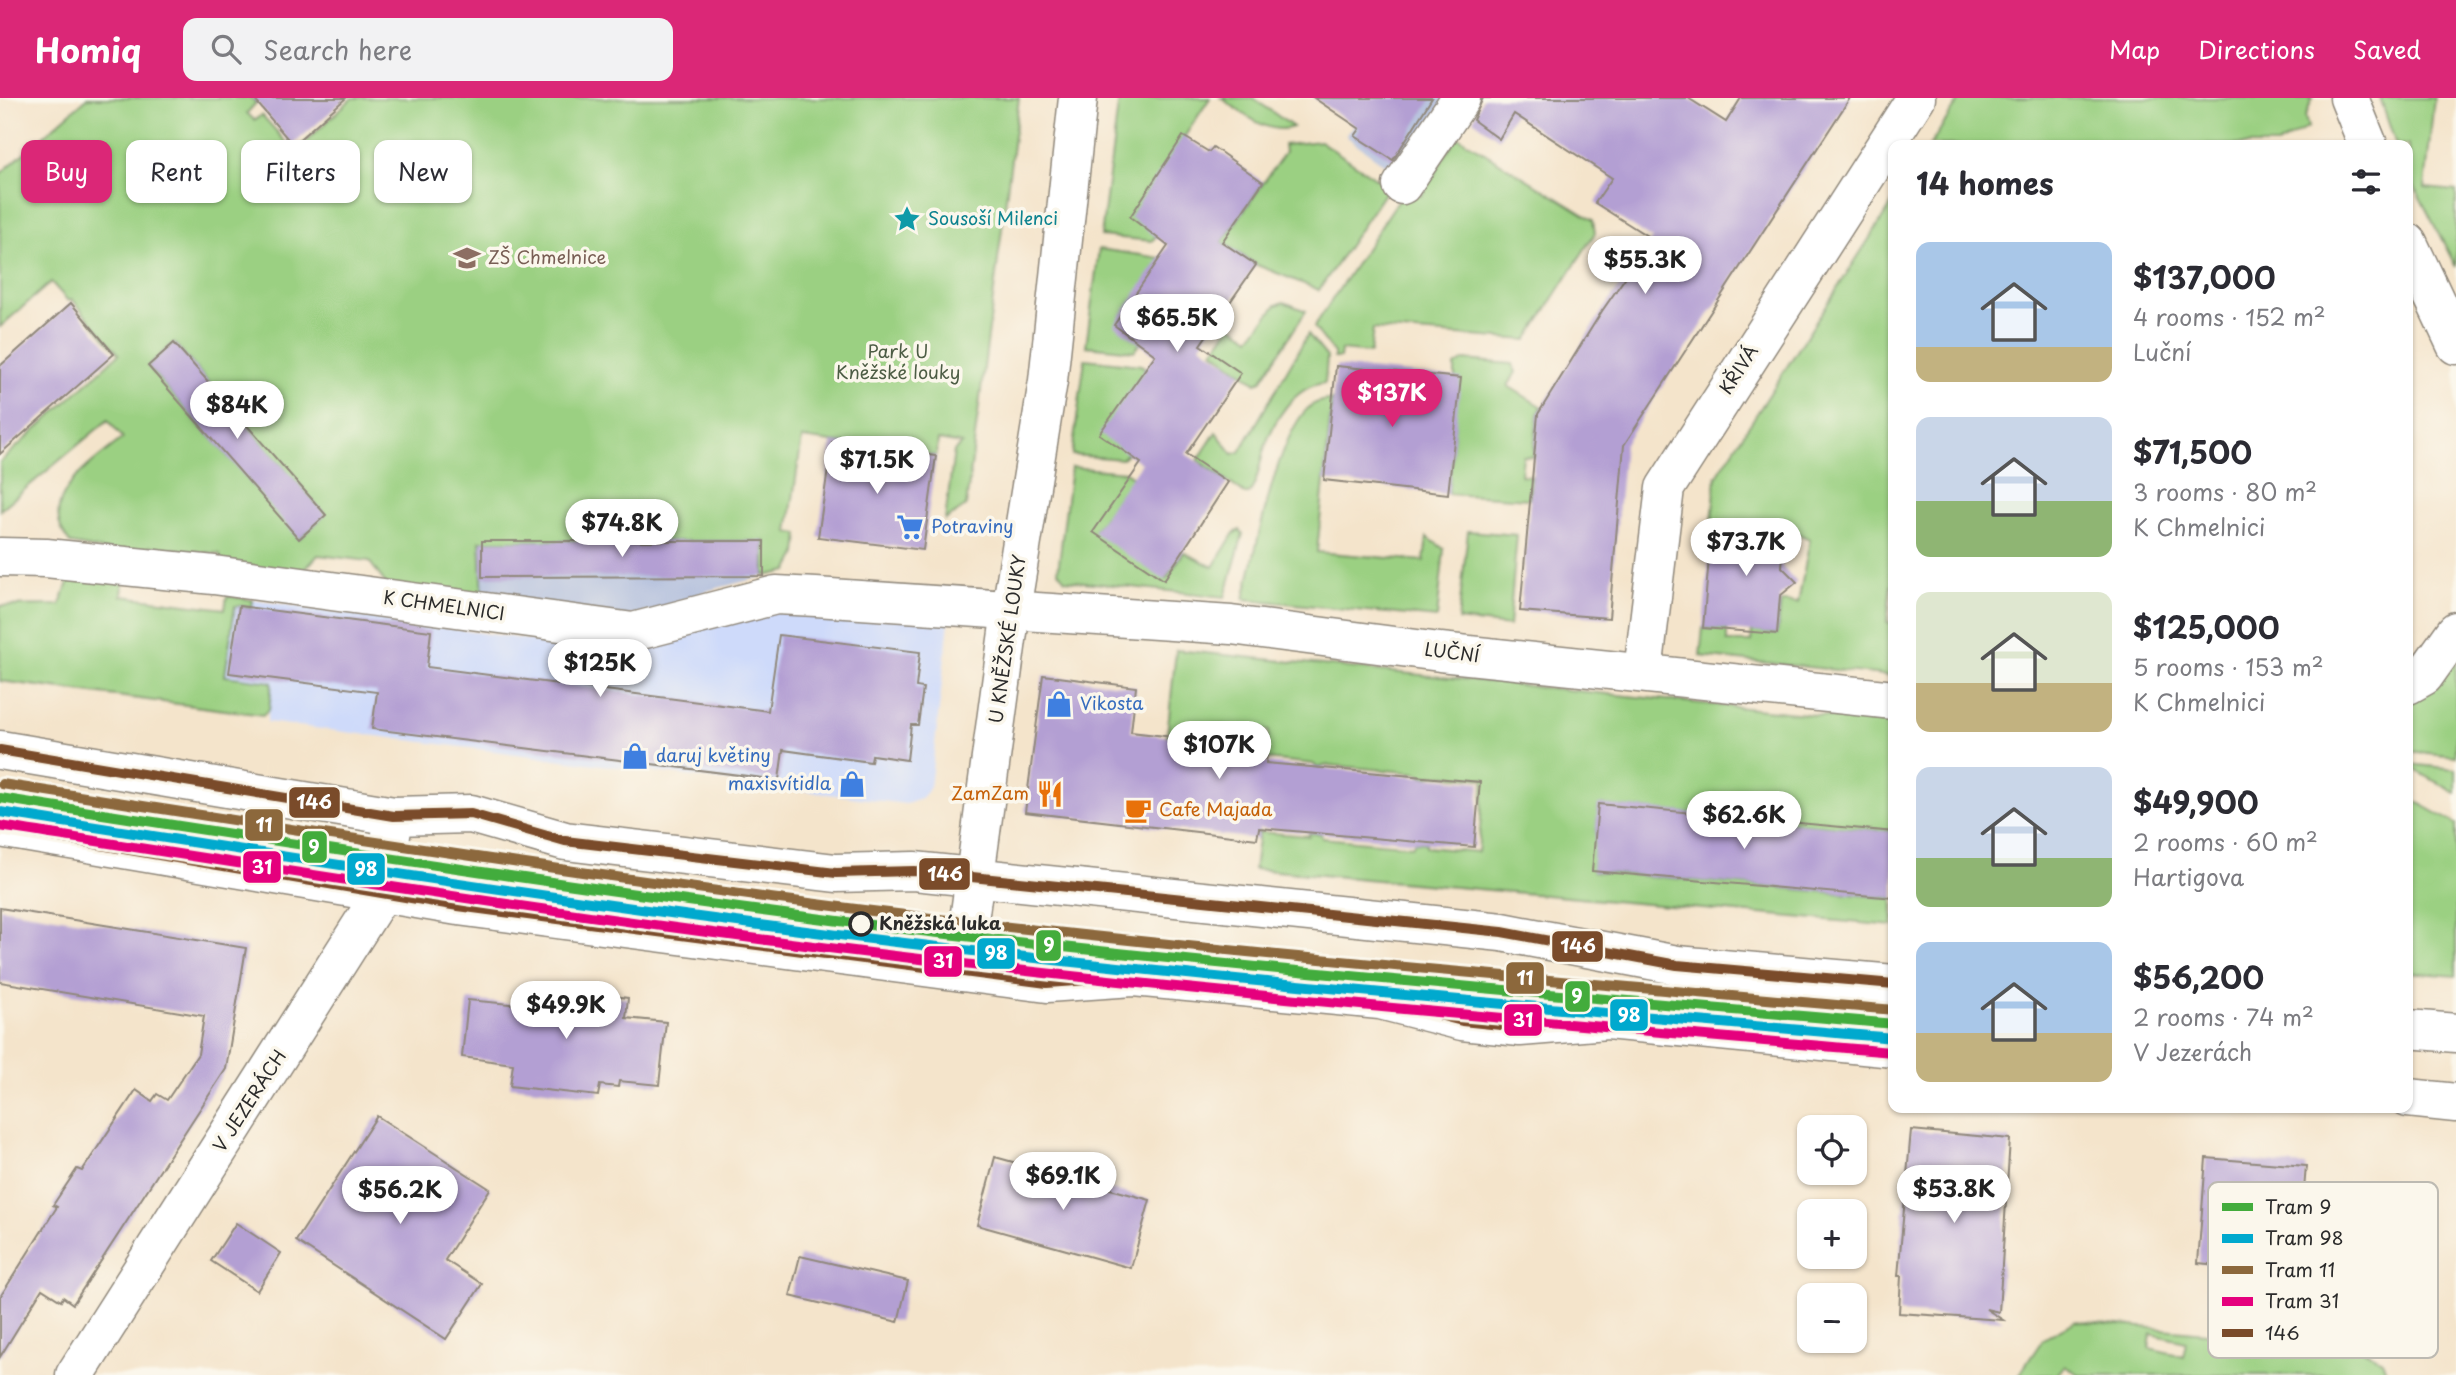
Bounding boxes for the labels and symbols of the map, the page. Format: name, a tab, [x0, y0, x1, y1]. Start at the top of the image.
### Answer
place icon: Sousoší Milenci	[892, 204, 922, 234]
place label: Sousoší Milenci	[928, 204, 1058, 231]
pin: $55.3K	[1588, 236, 1702, 296]
school or university icon: ZŠ Chmelnice	[452, 243, 482, 273]
place label: ZŠ Chmelnice	[488, 243, 607, 270]
pin: $65.5K	[1120, 294, 1234, 354]
park label: Park U Kněžské louky	[836, 337, 960, 385]
street label: KŘIVÁ	[1712, 339, 1764, 399]
pin: $137K	[1343, 370, 1441, 429]
pin: $84K	[196, 382, 278, 441]
pin: $71.5K	[820, 436, 934, 496]
pin: $74.8K	[565, 500, 679, 559]
supermarket icon: Potraviny	[895, 512, 925, 542]
place label: Potraviny	[931, 512, 1014, 539]
pin: $73.7K	[1689, 518, 1803, 578]
street label: U KNĚŽSKÉ LOUKY	[981, 552, 1032, 725]
street label: K CHMELNICI	[382, 583, 507, 626]
street label: LUČNÍ	[1423, 635, 1482, 668]
pin: $125K	[551, 640, 649, 699]
shop icon: Vikosta	[1044, 689, 1074, 719]
place label: Vikosta	[1080, 689, 1144, 716]
pin: $107K	[1170, 722, 1268, 781]
shop icon: daruj květiny	[620, 741, 650, 771]
place label: daruj květiny	[656, 741, 771, 768]
place label: maxisvítidla	[728, 769, 832, 796]
shop icon: maxisvítidla	[837, 769, 867, 799]
place label: ZamZam	[951, 779, 1029, 806]
restaurant icon: ZamZam	[1035, 779, 1065, 809]
line badge: 146	[288, 786, 341, 819]
text: 146	[296, 787, 332, 815]
pin: $62.6K	[1687, 792, 1801, 851]
cafe icon: Cafe Majada	[1123, 795, 1153, 825]
place label: Cafe Majada	[1159, 795, 1273, 822]
line badge: 11	[244, 808, 284, 842]
text: 11	[255, 810, 273, 838]
line badge: 9	[301, 830, 328, 864]
text: 9	[308, 832, 320, 860]
line badge: 31	[242, 850, 282, 884]
text: 31	[252, 852, 272, 880]
line badge: 98	[346, 852, 386, 886]
text: 98	[354, 854, 378, 882]
line badge: 146	[918, 857, 971, 891]
text: 146	[927, 859, 963, 887]
place label: Kněžská luka	[879, 909, 1001, 936]
marker: Kněžská luka	[849, 912, 873, 936]
line badge: 9	[1035, 929, 1062, 962]
text: 9	[1043, 930, 1055, 958]
line badge: 146	[1551, 930, 1604, 963]
text: 146	[1560, 931, 1596, 959]
line badge: 98	[976, 937, 1016, 970]
text: 98	[984, 938, 1008, 966]
line badge: 31	[923, 945, 963, 978]
text: 31	[933, 946, 953, 974]
line badge: 11	[1505, 961, 1545, 995]
text: 11	[1516, 963, 1534, 991]
line badge: 9	[1564, 980, 1591, 1013]
text: 9	[1571, 981, 1583, 1009]
pin: $49.9K	[509, 982, 623, 1041]
line badge: 98	[1609, 998, 1649, 1032]
text: 98	[1617, 1000, 1641, 1028]
line badge: 31	[1503, 1003, 1543, 1037]
text: 31	[1513, 1005, 1533, 1033]
street label: V JEZERÁCH	[206, 1044, 292, 1157]
pin: $69.1K	[1006, 1152, 1120, 1212]
pin: $56.2K	[343, 1166, 457, 1226]
pin: $53.8K	[1897, 1166, 2011, 1225]
legend	[2208, 1182, 2438, 1358]
text: Tram 9	[2265, 1192, 2332, 1220]
text: Tram 98	[2265, 1223, 2344, 1251]
text: Tram 11	[2265, 1255, 2335, 1283]
text: Tram 31	[2265, 1286, 2339, 1314]
text: 146	[2265, 1318, 2299, 1346]

